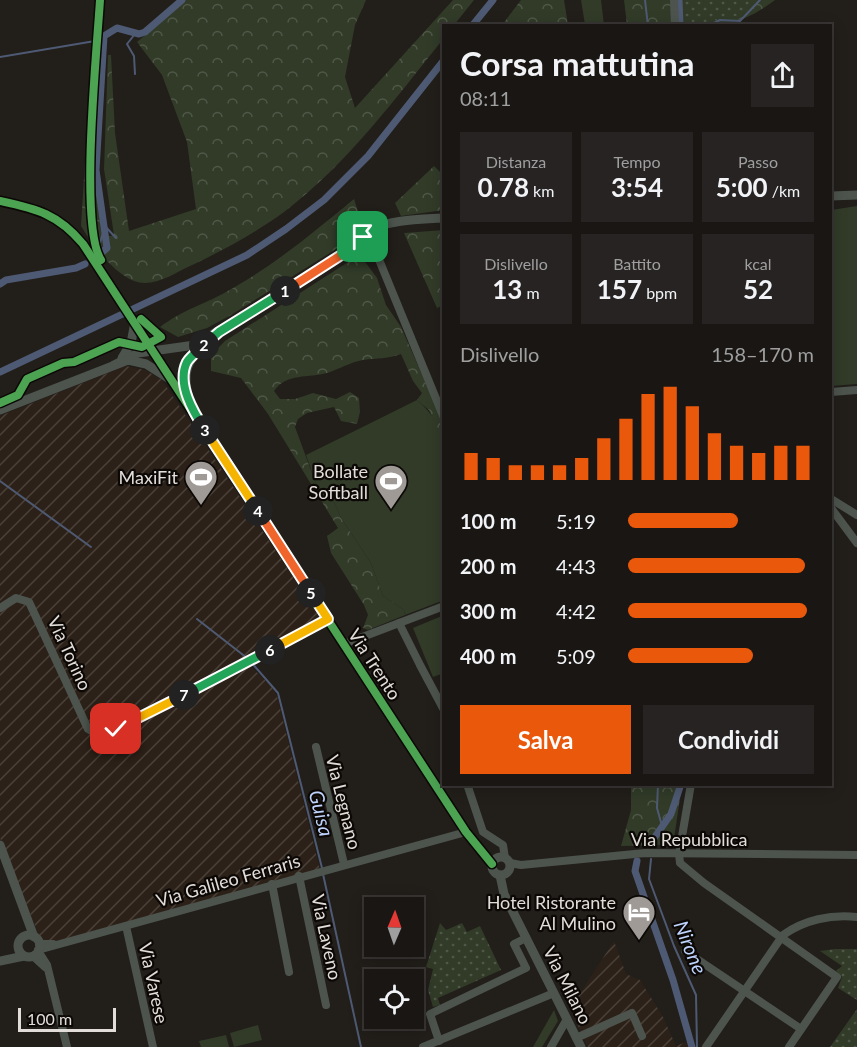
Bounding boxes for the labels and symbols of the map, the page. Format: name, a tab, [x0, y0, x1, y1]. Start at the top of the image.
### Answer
pin	[337, 211, 388, 262]
pin: 1	[270, 276, 300, 306]
pin: 2	[189, 330, 219, 360]
pin: 3	[190, 415, 220, 445]
sports icon: MaxiFit	[183, 459, 219, 506]
place label: Bollate Softball	[308, 460, 368, 503]
sports icon: Bollate Softball	[373, 463, 409, 510]
place label: MaxiFit	[119, 466, 179, 488]
pin: 4	[243, 496, 273, 526]
pin: 5	[296, 578, 326, 608]
street label: Via Torino	[43, 612, 97, 694]
street label: Via Trento	[344, 624, 406, 704]
pin: 6	[255, 635, 285, 665]
pin: 7	[169, 680, 199, 710]
pin	[90, 703, 141, 754]
street label: Via Legnano	[322, 752, 366, 852]
water label: Guisa	[305, 787, 339, 839]
street label: Via Repubblica	[631, 828, 747, 850]
street label: Via Galileo Ferraris	[153, 849, 303, 911]
place label: Hotel Ristorante Al Mulino	[487, 891, 616, 934]
street label: Via Laveno	[307, 892, 347, 982]
hotel icon: Hotel Ristorante Al Mulino	[621, 894, 657, 941]
north arrow	[364, 897, 424, 957]
water label: Nirone	[669, 917, 713, 977]
street label: Via Varese	[135, 941, 173, 1025]
street label: Via Milano	[539, 942, 597, 1028]
scale bar	[18, 1005, 116, 1032]

